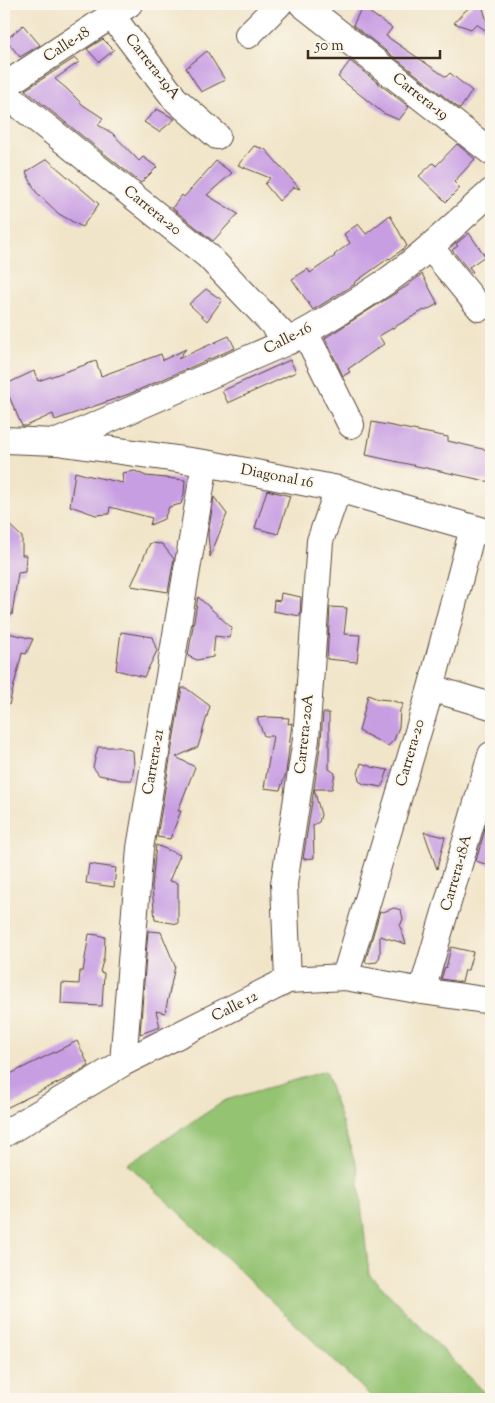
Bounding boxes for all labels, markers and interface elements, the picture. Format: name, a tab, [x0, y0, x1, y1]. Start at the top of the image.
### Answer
street label: Calle-18	[40, 22, 94, 68]
scale bar	[308, 28, 440, 60]
street label: Carrera-19A	[120, 30, 184, 104]
text: 50 m	[314, 36, 344, 57]
street label: Carrera-19	[387, 68, 453, 126]
street label: Carrera-20	[119, 181, 185, 241]
street label: Calle-16	[260, 318, 316, 360]
street label: Diagonal 16	[239, 460, 315, 494]
street label: Carrera-20A	[290, 693, 320, 775]
street label: Carrera-20	[391, 717, 431, 789]
street label: Carrera-21	[138, 728, 170, 796]
street label: Carrera-18A	[436, 832, 478, 914]
street label: Calle 12	[208, 986, 262, 1028]

